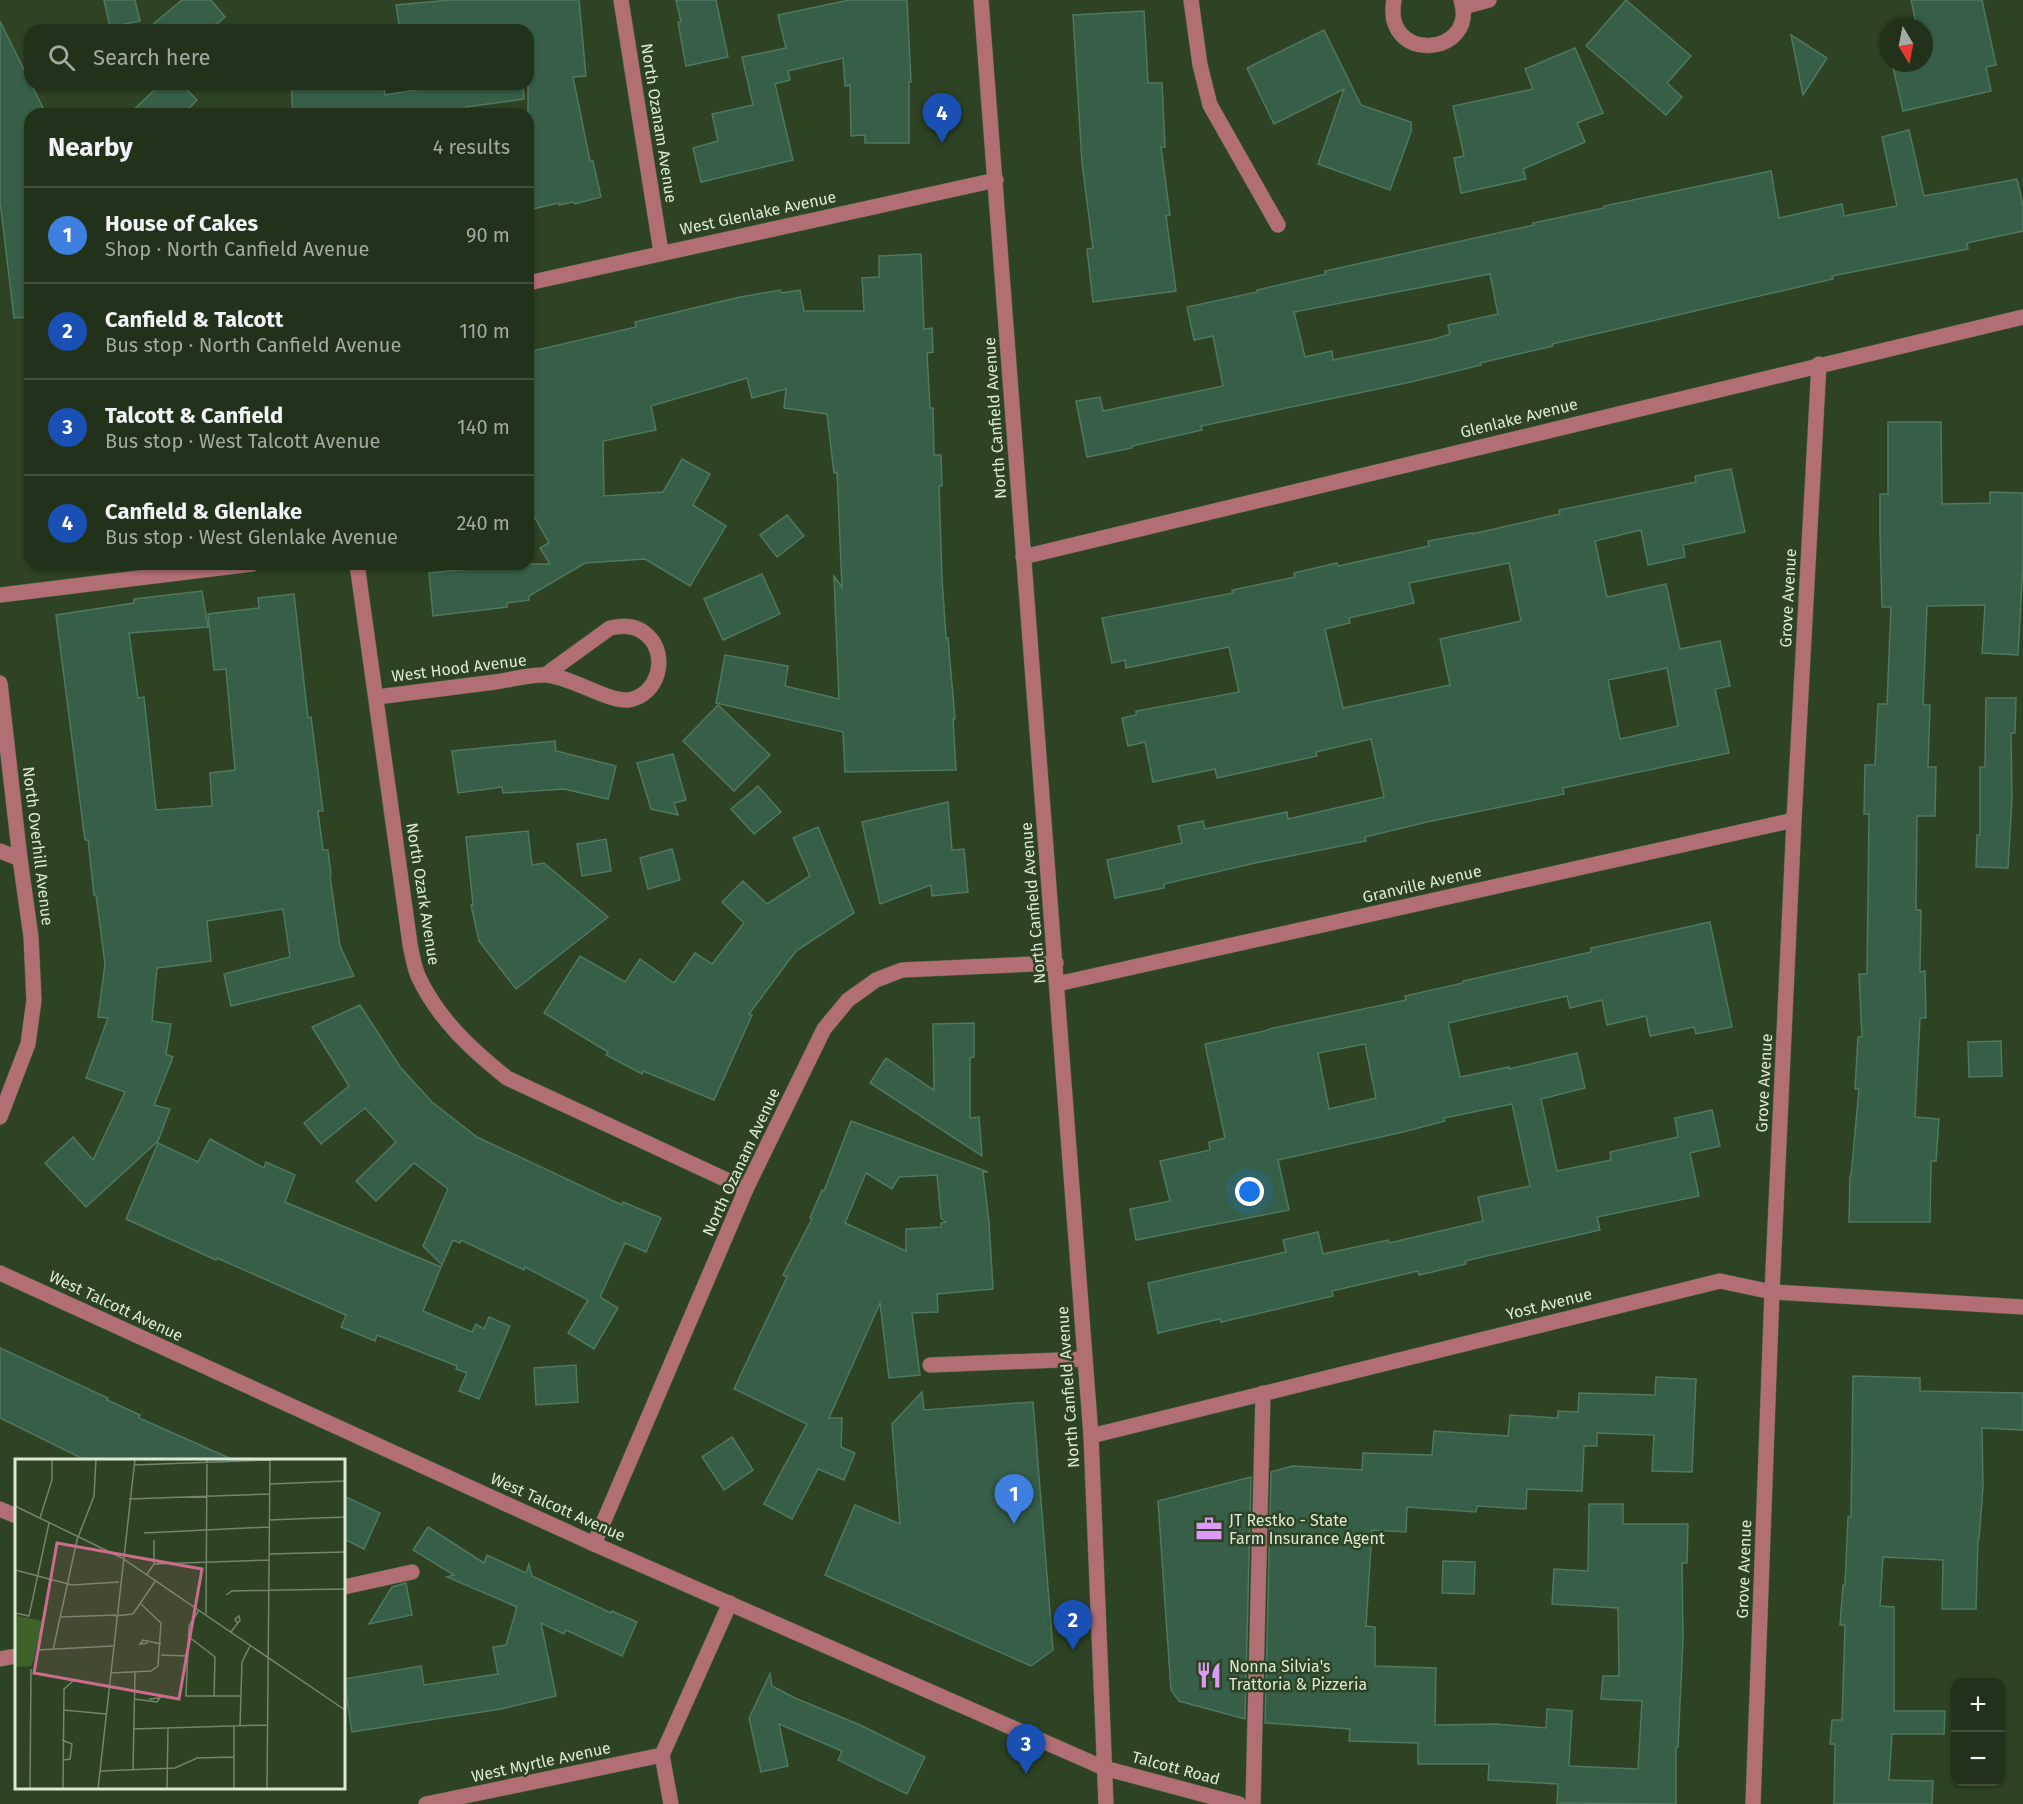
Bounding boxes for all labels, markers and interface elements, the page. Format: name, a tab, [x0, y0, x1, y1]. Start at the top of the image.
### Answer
north arrow	[1879, 18, 1933, 72]
search box	[24, 24, 534, 90]
icon: search	[45, 41, 78, 74]
street label: North Ozanam Avenue	[637, 42, 681, 204]
text: Search here	[93, 44, 211, 71]
pin: 4	[922, 94, 962, 143]
text: Nearby	[48, 132, 133, 163]
text: 4 results	[433, 135, 510, 159]
street label: West Glenlake Avenue	[678, 187, 838, 239]
text: House of Cakes	[105, 210, 258, 237]
text: 1	[63, 223, 72, 247]
text: 90 m	[466, 223, 510, 247]
text: Shop · North Canfield Avenue	[105, 237, 369, 261]
text: Canfield & Talcott	[105, 306, 283, 333]
text: 2	[62, 319, 73, 343]
text: 110 m	[459, 319, 510, 343]
text: Bus stop · North Canfield Avenue	[105, 333, 401, 357]
street label: North Canfield Avenue	[980, 336, 1010, 500]
street label: Glenlake Avenue	[1458, 394, 1580, 442]
text: Talcott & Canfield	[105, 402, 283, 429]
text: 3	[62, 415, 73, 439]
text: 140 m	[457, 415, 510, 439]
text: Bus stop · West Talcott Avenue	[105, 429, 380, 453]
text: Canfield & Glenlake	[105, 498, 302, 525]
text: 4	[62, 511, 73, 535]
text: 240 m	[456, 511, 510, 535]
text: Bus stop · West Glenlake Avenue	[105, 525, 398, 549]
street label: Grove Avenue	[1776, 548, 1800, 648]
street label: West Hood Avenue	[390, 650, 528, 686]
street label: North Overhill Avenue	[19, 765, 57, 927]
street label: North Ozark Avenue	[402, 821, 444, 967]
street label: North Canfield Avenue	[1016, 821, 1050, 985]
street label: Granville Avenue	[1361, 861, 1483, 907]
street label: Grove Avenue	[1752, 1033, 1776, 1133]
street label: North Ozanam Avenue	[698, 1085, 784, 1239]
your location	[1235, 1177, 1264, 1206]
street label: West Talcott Avenue	[46, 1267, 186, 1345]
street label: Yost Avenue	[1504, 1284, 1594, 1324]
street label: North Canfield Avenue	[1053, 1305, 1083, 1469]
inset map	[15, 1459, 345, 1789]
street label: West Talcott Avenue	[488, 1469, 628, 1545]
pin: 1	[994, 1474, 1034, 1524]
place label: JT Restko - State Farm Insurance Agent	[1229, 1511, 1385, 1548]
office icon: JT Restko - State Farm Insurance Agent	[1194, 1514, 1224, 1544]
street label: Grove Avenue	[1733, 1519, 1755, 1619]
pin: 2	[1054, 1600, 1092, 1650]
place label: Nonna Silvia's Trattoria & Pizzeria	[1229, 1657, 1367, 1694]
restaurant icon: Nonna Silvia's Trattoria & Pizzeria	[1194, 1660, 1224, 1690]
map controls	[1951, 1678, 2005, 1786]
button: +	[1951, 1678, 2005, 1732]
pin: 3	[1006, 1724, 1046, 1774]
button: −	[1951, 1732, 2005, 1786]
street label: West Myrtle Avenue	[470, 1738, 612, 1786]
street label: Talcott Road	[1130, 1747, 1222, 1789]

